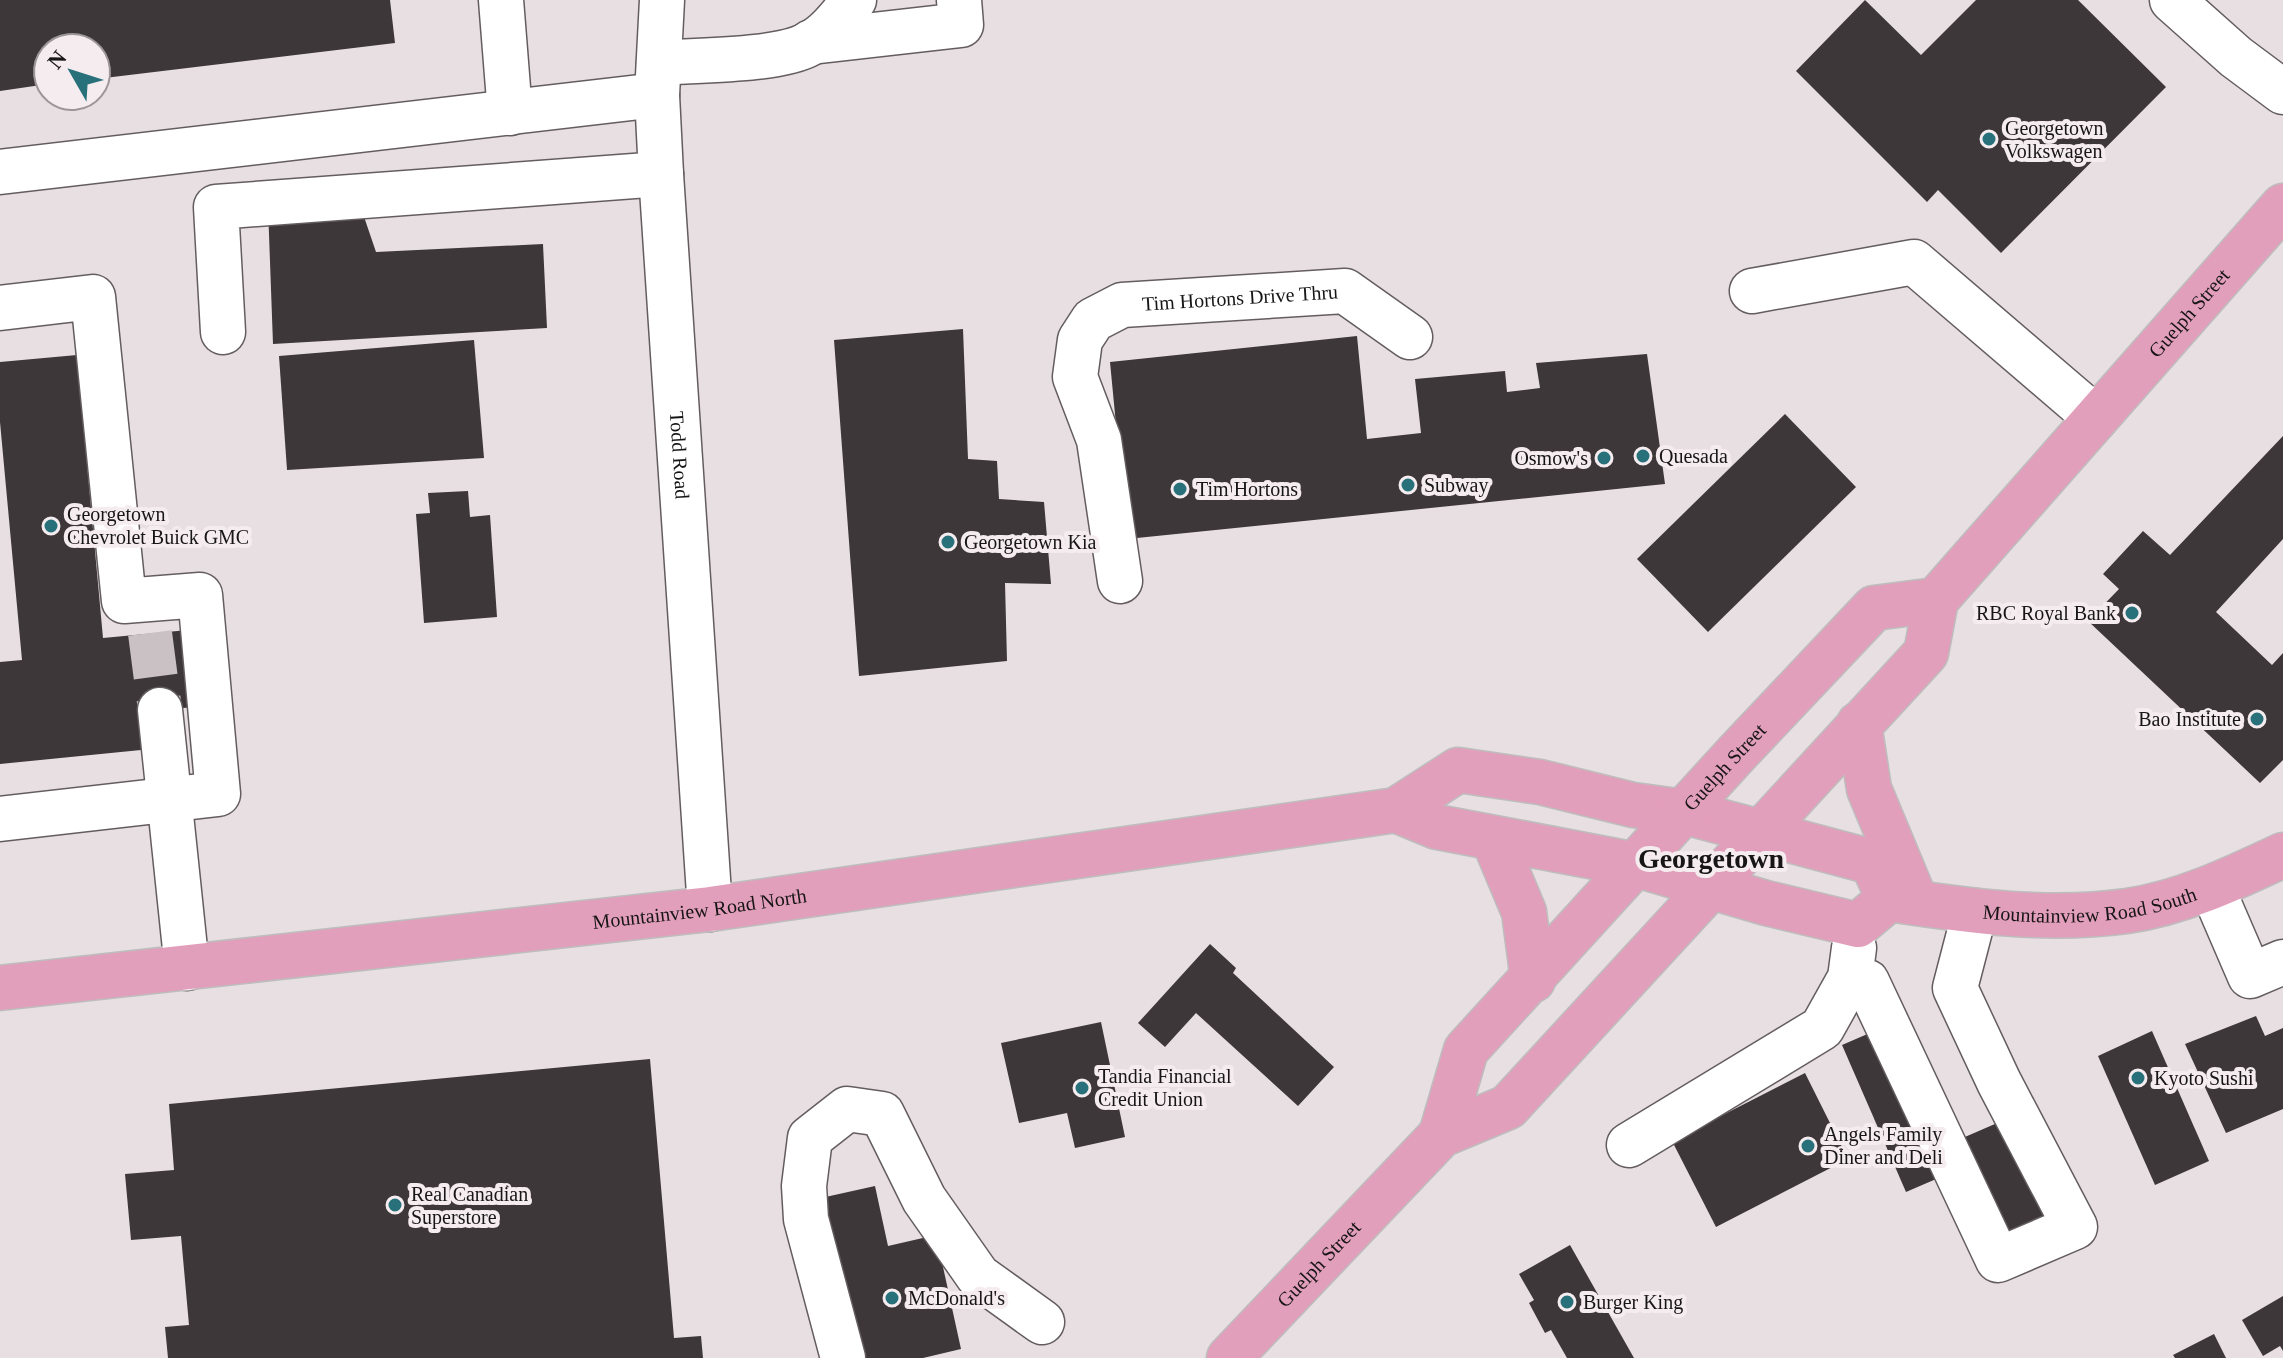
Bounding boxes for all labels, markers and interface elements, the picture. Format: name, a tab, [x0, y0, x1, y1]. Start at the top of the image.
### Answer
north arrow	[32, 32, 112, 112]
text: N	[42, 46, 72, 74]
place label: Georgetown Volkswagen	[2005, 117, 2104, 163]
marker: Georgetown Volkswagen	[1980, 130, 1998, 148]
street label: Guelph Street	[2144, 264, 2234, 362]
street label: Tim Hortons Drive Thru	[1141, 280, 1339, 315]
street label: Todd Road	[666, 410, 694, 500]
place label: Quesada	[1659, 445, 1728, 467]
place label: Osmow's	[1514, 447, 1588, 469]
marker: Quesada	[1634, 447, 1652, 465]
marker: Osmow's	[1595, 449, 1613, 467]
place label: Subway	[1424, 474, 1488, 497]
marker: Subway	[1399, 476, 1417, 494]
place label: Tim Hortons	[1196, 478, 1298, 500]
marker: Tim Hortons	[1171, 480, 1189, 498]
place label: Georgetown Chevrolet Buick GMC	[67, 503, 249, 548]
marker: Georgetown Chevrolet Buick GMC	[42, 517, 60, 535]
place label: Georgetown Kia	[964, 531, 1096, 554]
marker: Georgetown Kia	[939, 533, 957, 551]
place label: RBC Royal Bank	[1976, 602, 2116, 625]
marker: RBC Royal Bank	[2123, 604, 2141, 622]
place label: Bao Institute	[2138, 708, 2241, 730]
marker: Bao Institute	[2248, 710, 2266, 728]
street label: Guelph Street	[1679, 718, 1770, 815]
district label: Georgetown	[1638, 843, 1785, 874]
street label: Mountainview Road South	[1982, 883, 2199, 927]
street label: Mountainview Road North	[591, 884, 808, 933]
place label: Tandia Financial Credit Union	[1098, 1065, 1232, 1110]
place label: Kyoto Sushi	[2154, 1067, 2254, 1090]
marker: Kyoto Sushi	[2129, 1069, 2147, 1087]
marker: Tandia Financial Credit Union	[1073, 1079, 1091, 1097]
place label: Angels Family Diner and Deli	[1824, 1123, 1943, 1168]
marker: Angels Family Diner and Deli	[1799, 1137, 1817, 1155]
place label: Real Canadian Superstore	[411, 1183, 528, 1229]
marker: Real Canadian Superstore	[386, 1196, 404, 1214]
street label: Guelph Street	[1272, 1216, 1365, 1311]
place label: McDonald's	[908, 1287, 1005, 1309]
marker: McDonald's	[883, 1289, 901, 1307]
place label: Burger King	[1583, 1291, 1683, 1314]
marker: Burger King	[1558, 1293, 1576, 1311]

